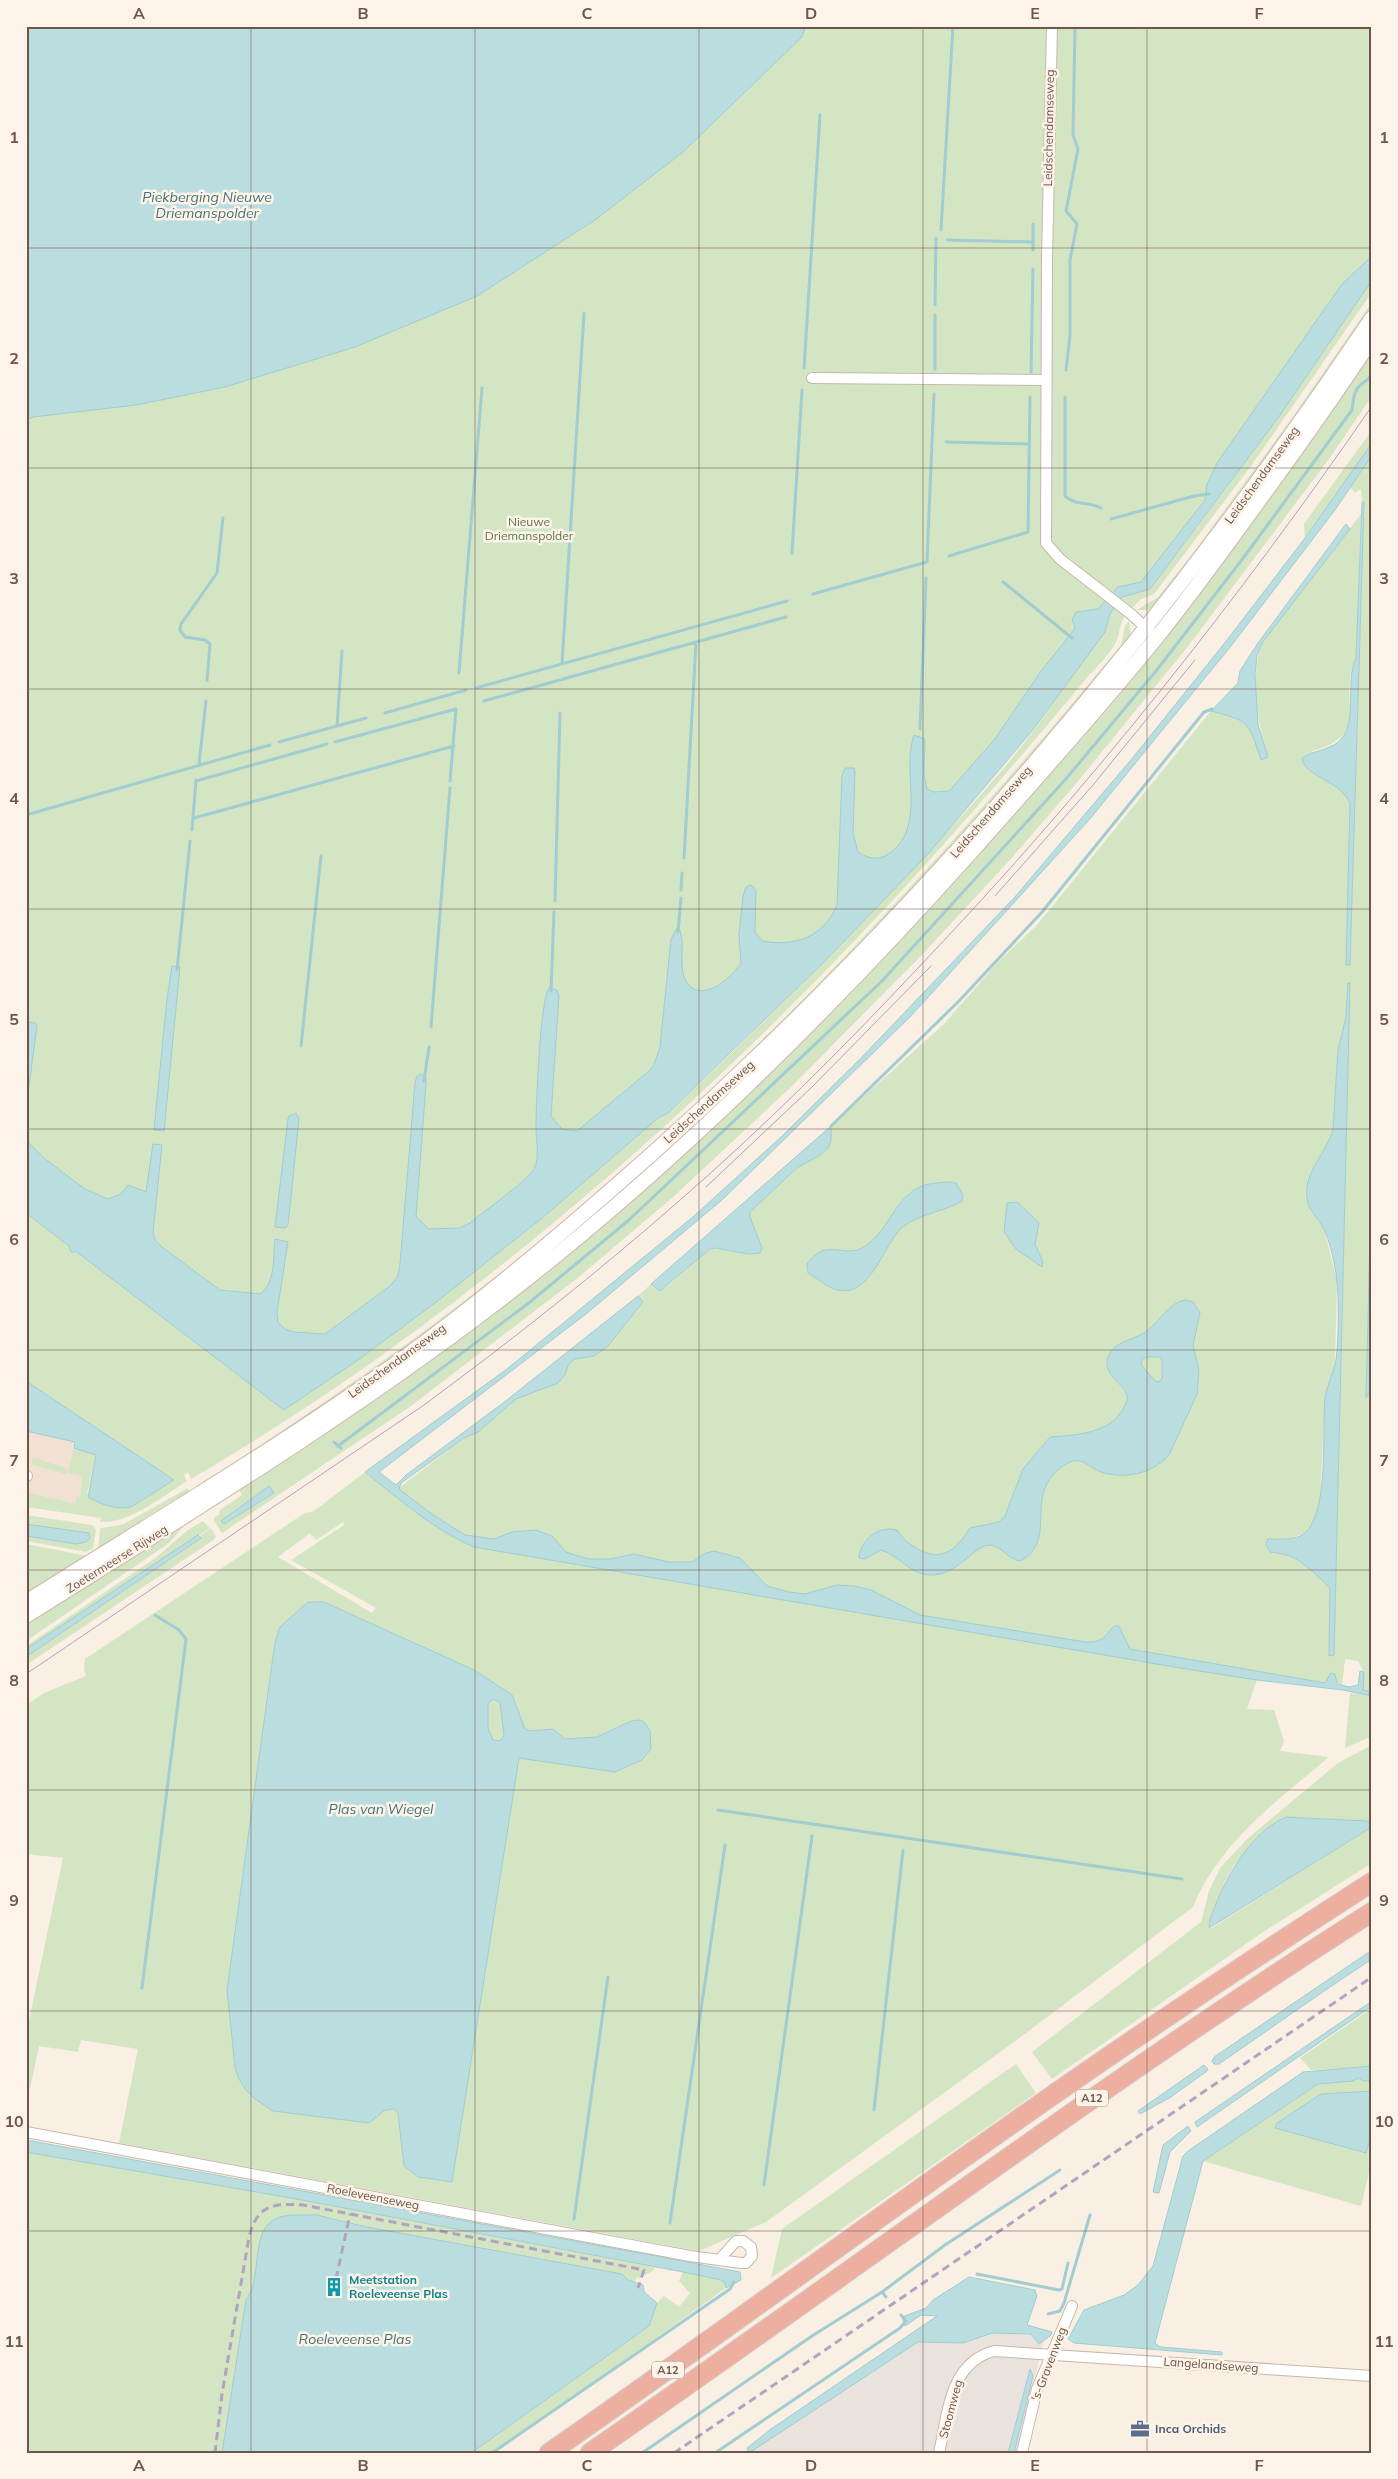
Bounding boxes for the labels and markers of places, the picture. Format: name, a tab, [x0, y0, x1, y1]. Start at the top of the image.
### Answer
place label: Meetstation Roeleveense Plas	[349, 2272, 448, 2301]
building icon: Meetstation Roeleveense Plas	[323, 2276, 345, 2298]
office icon: Inca Orchids	[1129, 2418, 1151, 2440]
place label: Inca Orchids	[1155, 2421, 1226, 2436]

